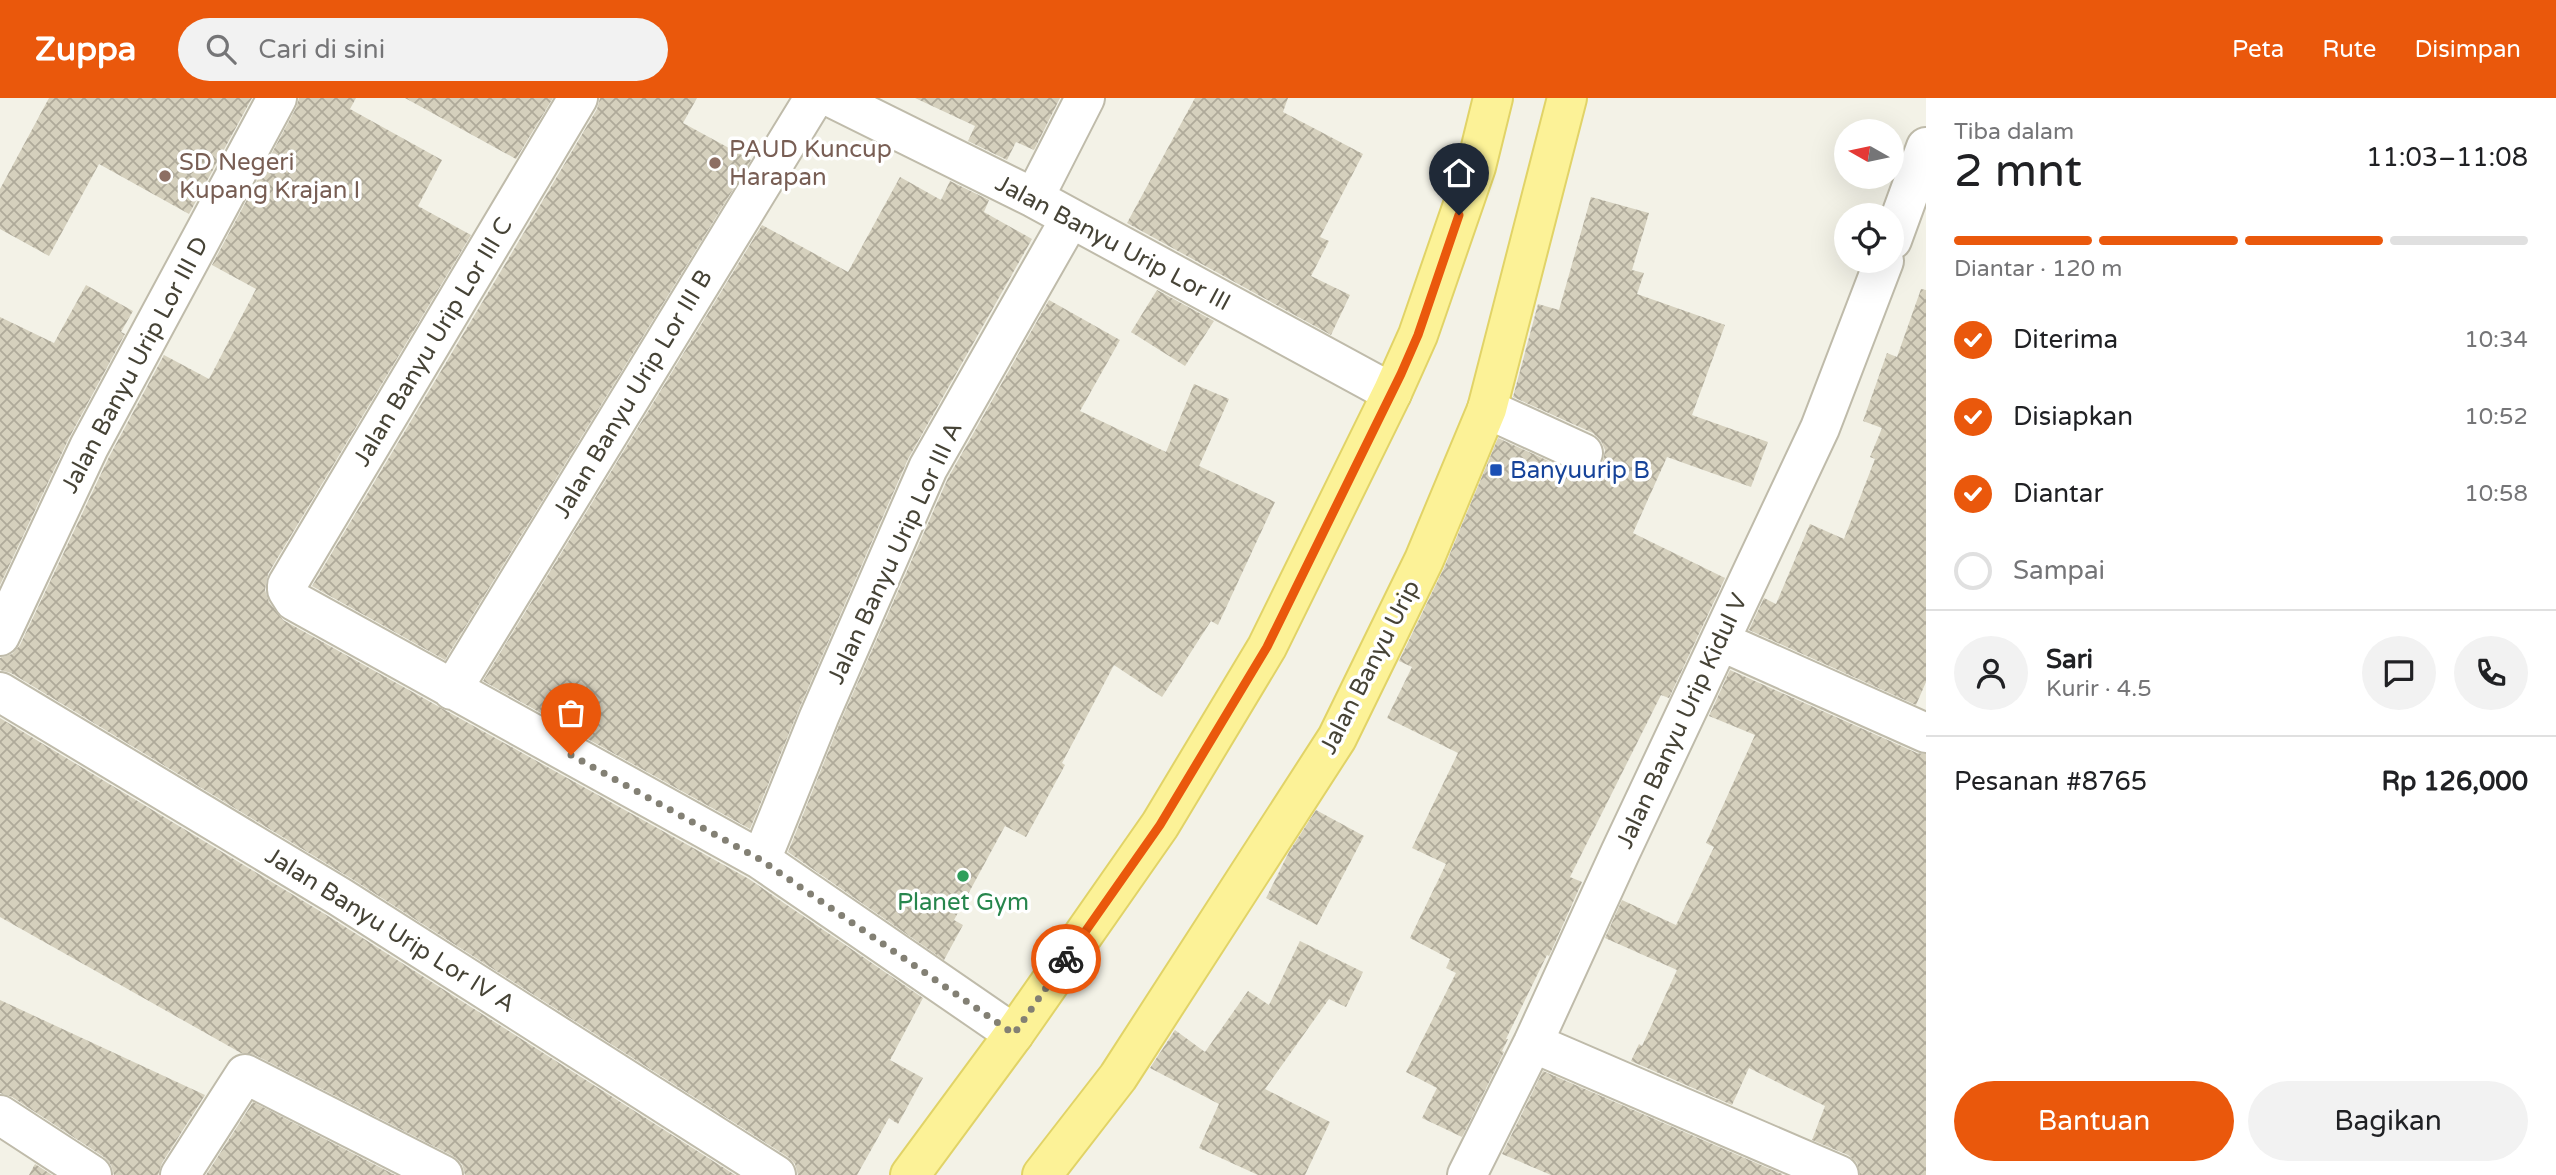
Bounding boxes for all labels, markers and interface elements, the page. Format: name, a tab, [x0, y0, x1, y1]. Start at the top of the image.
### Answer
search box	[178, 18, 668, 81]
text: Zuppa	[35, 30, 136, 69]
icon: search	[202, 30, 240, 68]
text: Cari di sini	[258, 34, 385, 65]
text: Peta	[2232, 35, 2284, 64]
text: Rute	[2322, 35, 2376, 64]
text: Disimpan	[2414, 35, 2521, 64]
text: Tiba dalam	[1954, 118, 2074, 146]
north arrow	[1834, 119, 1904, 189]
map controls	[1834, 119, 1904, 273]
place label: PAUD Kuncup Harapan	[729, 135, 892, 192]
text: 11:03–11:08	[2366, 142, 2528, 173]
pin	[1429, 143, 1489, 215]
text: 2 mnt	[1954, 144, 2082, 199]
place label: SD Negeri Kupang Krajan I	[179, 148, 360, 205]
icon: home	[1440, 154, 1478, 192]
marker: PAUD Kuncup Harapan	[707, 155, 723, 171]
marker: SD Negeri Kupang Krajan I	[157, 168, 173, 184]
street label: Jalan Banyu Urip Lor III	[991, 169, 1235, 317]
button: locate	[1834, 203, 1904, 273]
street label: Jalan Banyu Urip Lor III C	[347, 212, 519, 472]
street label: Jalan Banyu Urip Lor III D	[55, 232, 215, 498]
text: Diantar · 120 m	[1954, 255, 2122, 283]
street label: Jalan Banyu Urip Lor III B	[547, 264, 719, 524]
icon: check	[1954, 321, 1992, 359]
text: Diterima	[2013, 324, 2118, 355]
text: 10:34	[2464, 326, 2528, 354]
icon: check	[1954, 398, 1992, 436]
text: Disiapkan	[2013, 401, 2133, 432]
text: 10:52	[2464, 403, 2528, 431]
street label: Jalan Banyu Urip Lor III A	[821, 417, 969, 689]
place label: Banyuurip B	[1510, 456, 1650, 485]
marker: Banyuurip B	[1488, 462, 1504, 478]
icon: check	[1954, 475, 1992, 513]
text: Diantar	[2013, 478, 2103, 509]
text: 10:58	[2464, 480, 2528, 508]
text: Sampai	[2013, 555, 2105, 586]
street label: Jalan Banyu Urip	[1314, 575, 1426, 759]
street label: Jalan Banyu Urip Kidul V	[1610, 588, 1754, 853]
button: person	[1954, 636, 2028, 710]
button: chat	[2362, 636, 2436, 710]
button: phone	[2454, 636, 2528, 710]
text: Sari	[2046, 644, 2093, 675]
text: Kurir · 4.5	[2046, 675, 2152, 703]
pin	[541, 683, 601, 755]
icon: bag	[552, 694, 590, 732]
text: Pesanan #8765	[1954, 766, 2147, 797]
text: Rp 126,000	[2382, 766, 2528, 797]
street label: Jalan Banyu Urip Lor IV A	[260, 841, 520, 1019]
marker: Planet Gym	[955, 868, 971, 884]
place label: Planet Gym	[897, 888, 1029, 917]
courier	[1031, 924, 1101, 994]
icon: bike	[1047, 940, 1085, 978]
button: Bantuan	[1954, 1081, 2234, 1161]
button: Bagikan	[2248, 1081, 2528, 1161]

